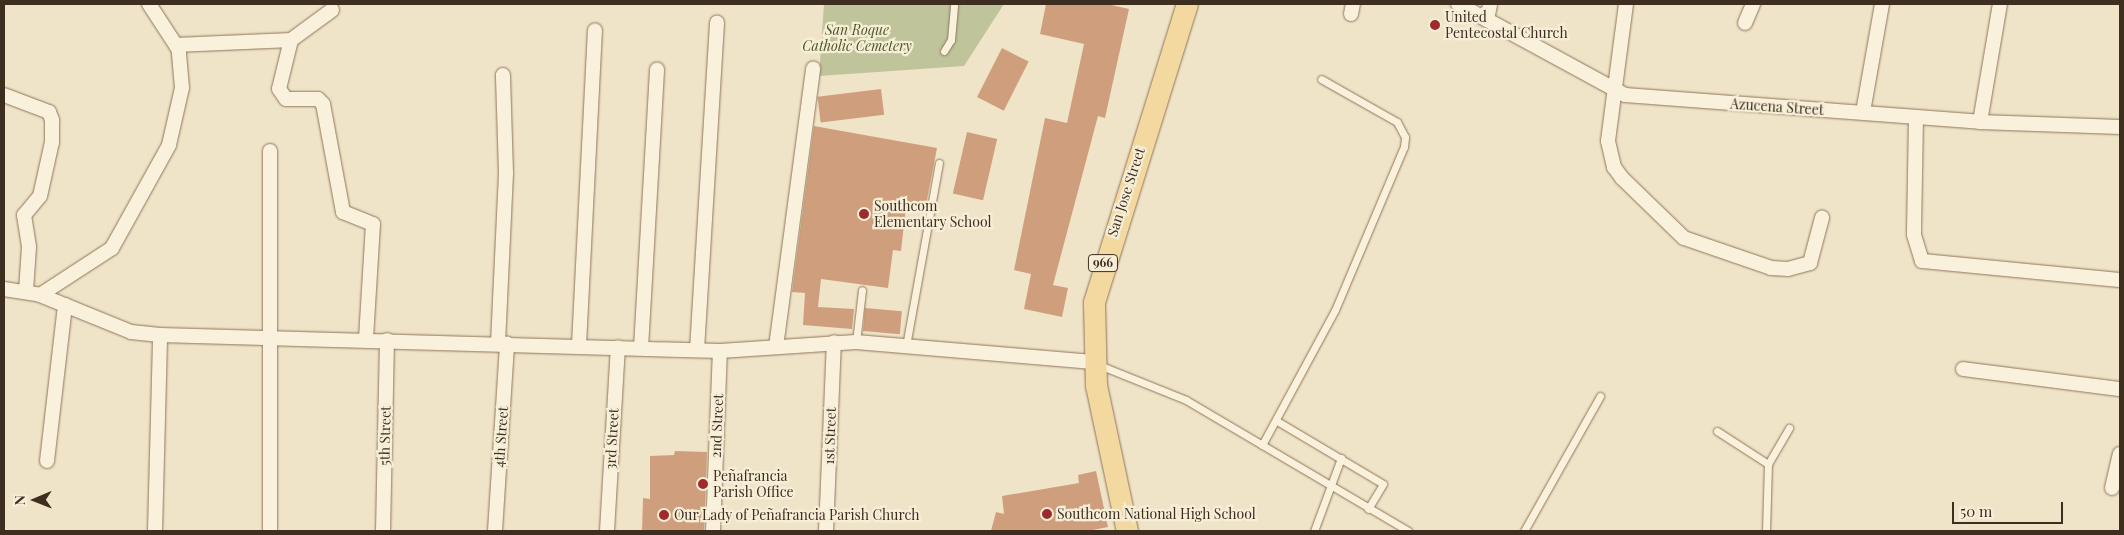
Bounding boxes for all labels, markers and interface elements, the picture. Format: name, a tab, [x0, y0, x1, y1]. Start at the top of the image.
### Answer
place label: United Pentecostal Church	[1445, 9, 1568, 41]
marker: United Pentecostal Church	[1429, 19, 1441, 31]
park label: San Roque Catholic Cemetery	[802, 22, 912, 54]
street label: Azucena Street	[1730, 95, 1824, 119]
street label: San Jose Street	[1104, 145, 1148, 239]
place label: Southcom Elementary School	[874, 198, 992, 230]
marker: Southcom Elementary School	[858, 208, 870, 220]
road number: 966	[1087, 254, 1119, 272]
street label: 2nd Street	[707, 394, 727, 458]
street label: 5th Street	[376, 406, 394, 466]
street label: 4th Street	[490, 406, 512, 468]
street label: 1st Street	[821, 407, 839, 465]
street label: 3rd Street	[602, 408, 622, 470]
place label: Peñafrancia Parish Office	[713, 468, 794, 501]
north arrow	[10, 475, 60, 525]
marker: Peñafrancia Parish Office	[697, 478, 709, 490]
scale bar	[1954, 492, 2065, 524]
text: N	[10, 495, 29, 505]
text: 50 m	[1960, 501, 1992, 521]
place label: Southcom National High School	[1057, 506, 1256, 522]
place label: Our Lady of Peñafrancia Parish Church	[674, 507, 920, 523]
marker: Southcom National High School	[1041, 508, 1053, 520]
marker: Our Lady of Peñafrancia Parish Church	[658, 509, 670, 521]

